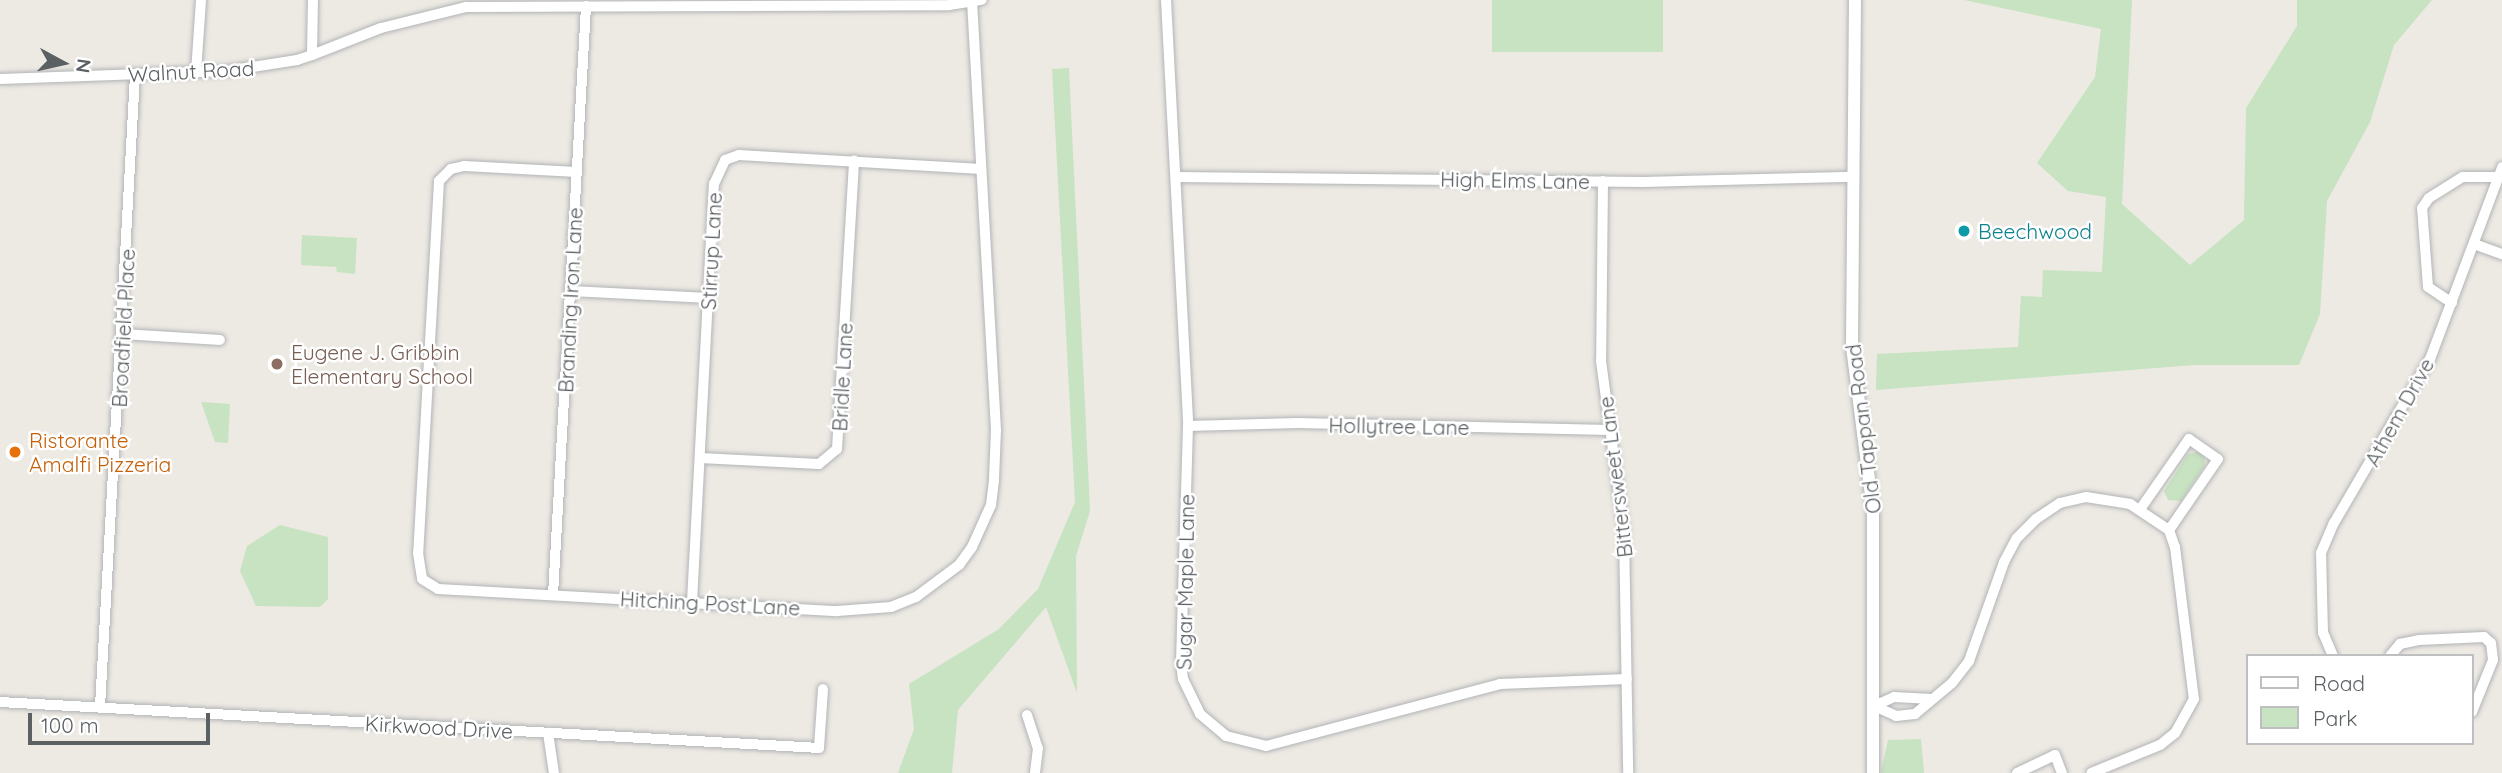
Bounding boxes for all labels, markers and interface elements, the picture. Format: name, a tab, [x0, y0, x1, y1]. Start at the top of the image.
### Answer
north arrow	[28, 28, 98, 98]
street label: Walnut Road	[127, 55, 255, 87]
text: N	[71, 57, 97, 75]
street label: High Elms Lane	[1440, 166, 1590, 194]
street label: Stirrup Lane	[695, 191, 727, 311]
street label: Branding Iron Lane	[553, 207, 587, 393]
place label: Beechwood	[1978, 218, 2092, 244]
marker: Beechwood	[1956, 223, 1972, 239]
street label: Broadfield Place	[106, 248, 140, 408]
street label: Bridle Lane	[827, 322, 857, 432]
place label: Eugene J. Gribbin Elementary School	[291, 339, 473, 389]
street label: Old Tappan Road	[1840, 343, 1886, 515]
street label: Athem Drive	[2359, 353, 2439, 471]
marker: Eugene J. Gribbin Elementary School	[269, 356, 285, 372]
street label: Bittersweet Lane	[1593, 395, 1637, 559]
street label: Hollytree Lane	[1328, 412, 1470, 440]
place label: Ristorante Amalfi Pizzeria	[29, 427, 171, 477]
marker: Ristorante Amalfi Pizzeria	[7, 444, 23, 460]
street label: Sugar Maple Lane	[1171, 494, 1199, 670]
street label: Hitching Post Lane	[619, 586, 801, 620]
legend	[2246, 654, 2474, 745]
text: Road	[2313, 670, 2365, 696]
scale bar	[32, 700, 214, 744]
text: Park	[2313, 705, 2357, 731]
street label: Kirkwood Drive	[364, 711, 514, 743]
text: 100 m	[41, 712, 99, 738]

